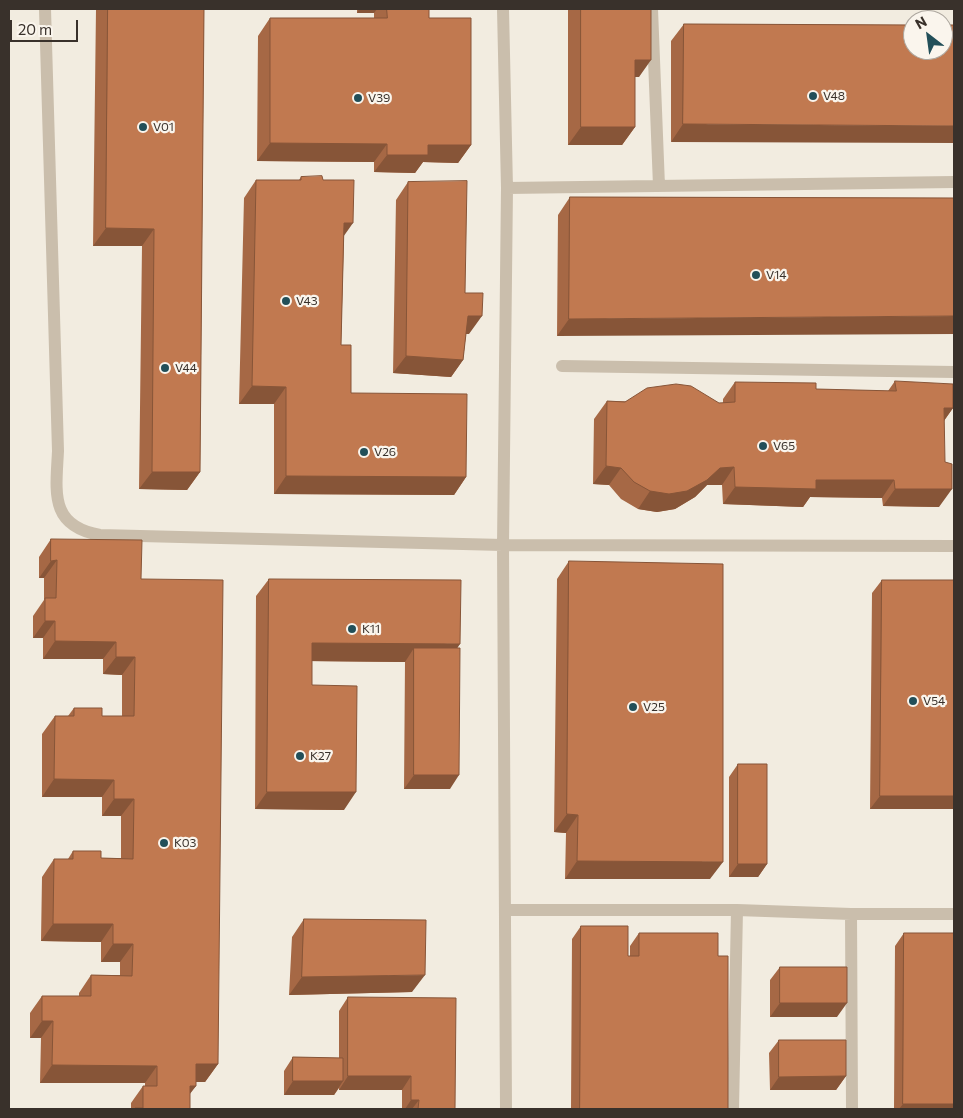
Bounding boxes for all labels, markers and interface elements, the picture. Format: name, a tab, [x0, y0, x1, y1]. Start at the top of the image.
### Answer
scale bar	[12, 10, 80, 42]
north arrow	[903, 10, 953, 60]
text: N	[912, 12, 930, 32]
text: 20 m	[18, 20, 52, 38]
place label: V48	[823, 89, 845, 103]
marker: V48	[807, 90, 819, 102]
place label: V39	[368, 91, 390, 105]
marker: V39	[352, 92, 364, 104]
place label: V01	[153, 120, 174, 134]
marker: V01	[137, 121, 149, 133]
place label: V14	[766, 268, 787, 282]
marker: V14	[750, 269, 762, 281]
place label: V43	[296, 294, 318, 308]
marker: V43	[280, 295, 292, 307]
place label: V44	[175, 361, 197, 375]
marker: V44	[159, 362, 171, 374]
place label: V65	[773, 439, 795, 453]
marker: V65	[757, 440, 769, 452]
place label: V26	[374, 445, 396, 459]
marker: V26	[358, 446, 370, 458]
place label: K11	[362, 622, 380, 636]
marker: K11	[346, 623, 358, 635]
place label: V54	[923, 694, 945, 708]
marker: V54	[907, 695, 919, 707]
place label: V25	[643, 700, 665, 714]
marker: V25	[627, 701, 639, 713]
place label: K27	[310, 749, 331, 763]
marker: K27	[294, 750, 306, 762]
place label: K03	[174, 836, 196, 850]
marker: K03	[158, 837, 170, 849]

